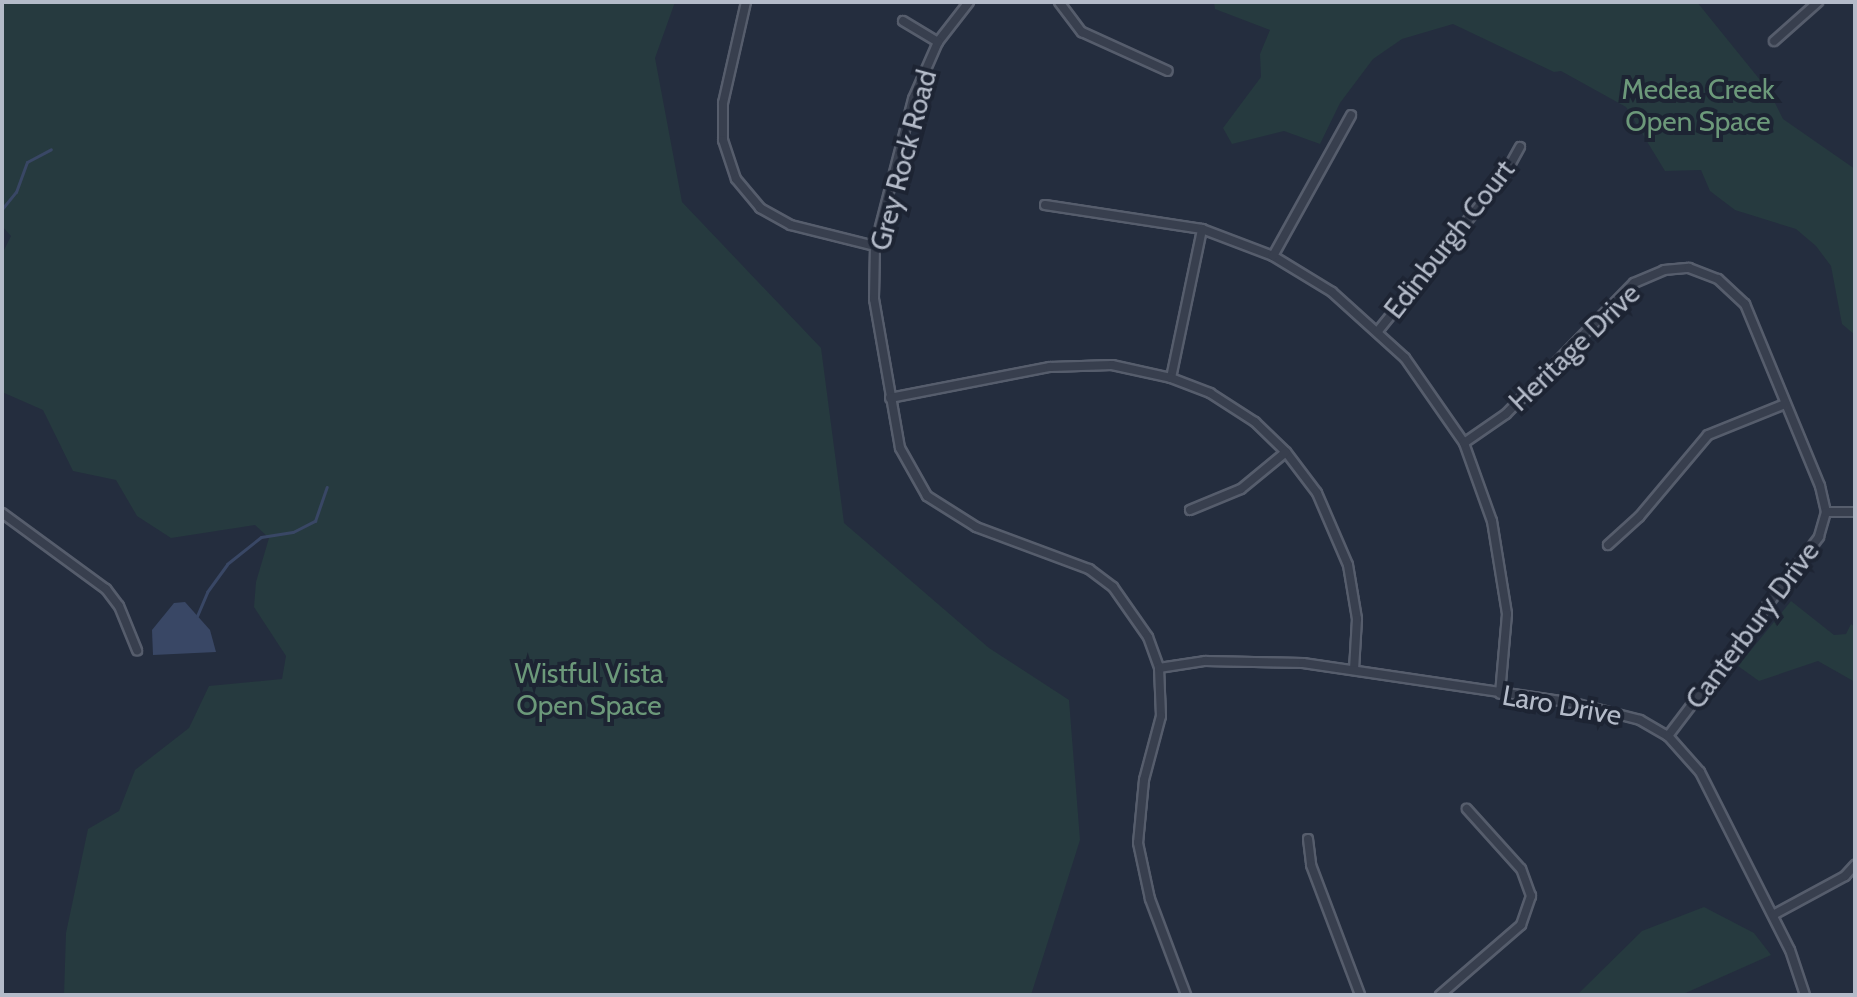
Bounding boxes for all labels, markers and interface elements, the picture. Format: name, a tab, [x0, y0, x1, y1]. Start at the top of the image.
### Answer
street label: Grey Rock Road	[863, 66, 943, 254]
park label: Medea Creek Open Space	[1621, 72, 1775, 138]
street label: Edinburgh Court	[1377, 153, 1521, 325]
street label: Heritage Drive	[1502, 276, 1646, 418]
street label: Canterbury Drive	[1678, 535, 1826, 715]
park label: Wistful Vista Open Space	[515, 656, 663, 722]
street label: Laro Drive	[1500, 678, 1624, 732]

